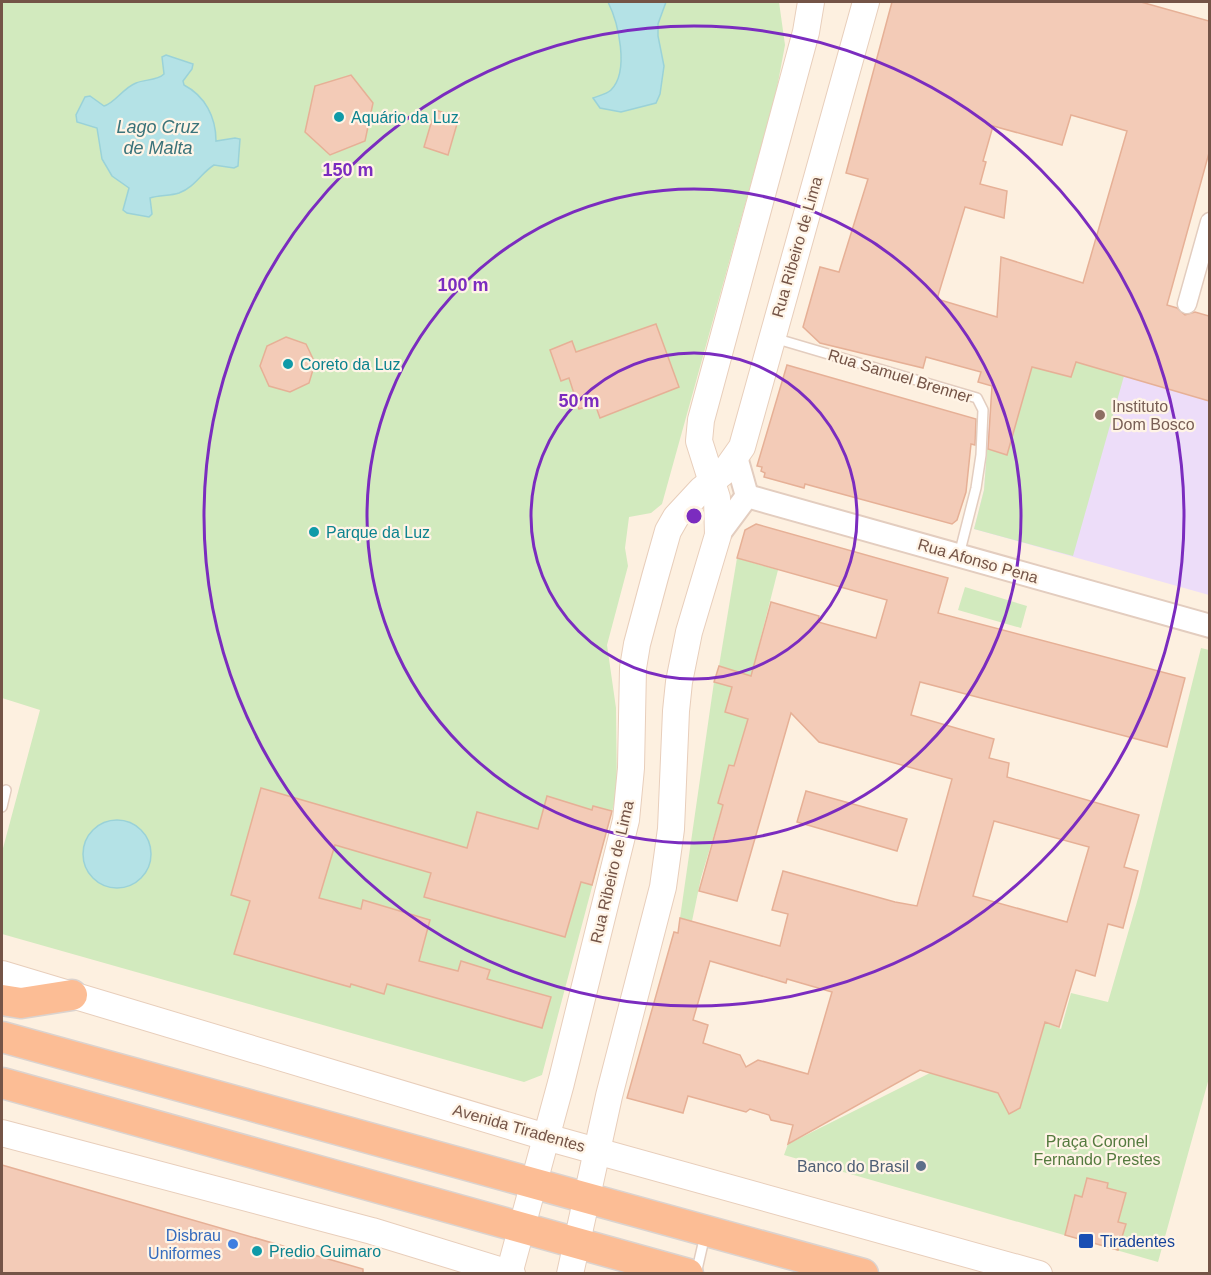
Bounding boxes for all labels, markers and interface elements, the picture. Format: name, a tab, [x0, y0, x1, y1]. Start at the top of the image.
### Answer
place label: Aquário da Luz	[351, 109, 459, 126]
marker: Aquário da Luz	[332, 110, 346, 124]
water label: Lago Cruz de Malta	[116, 117, 200, 158]
text: 150 m	[322, 160, 374, 180]
street label: Rua Ribeiro de Lima	[769, 174, 825, 319]
text: 100 m	[437, 275, 489, 295]
street label: Rua Samuel Brenner	[826, 346, 975, 406]
place label: Coreto da Luz	[300, 356, 401, 373]
marker: Coreto da Luz	[281, 357, 295, 371]
text: 50 m	[558, 391, 600, 411]
place label: Instituto Dom Bosco	[1112, 398, 1195, 433]
marker: Instituto Dom Bosco	[1093, 408, 1107, 422]
centre of rings	[684, 506, 704, 526]
place label: Parque da Luz	[326, 524, 430, 541]
marker: Parque da Luz	[307, 525, 321, 539]
street label: Rua Afonso Pena	[916, 536, 1040, 586]
street label: Rua Ribeiro de Lima	[587, 799, 637, 945]
street label: Avenida Tiradentes	[451, 1101, 587, 1155]
park label: Praça Coronel Fernando Prestes	[1033, 1133, 1161, 1168]
place label: Banco do Brasil	[797, 1158, 909, 1175]
marker: Banco do Brasil	[914, 1159, 928, 1173]
place label: Disbrau Uniformes	[148, 1227, 221, 1262]
marker: Tiradentes	[1077, 1232, 1095, 1250]
place label: Tiradentes	[1100, 1233, 1175, 1250]
marker: Disbrau Uniformes	[226, 1237, 240, 1251]
place label: Predio Guimaro	[269, 1243, 381, 1260]
marker: Predio Guimaro	[250, 1244, 264, 1258]

